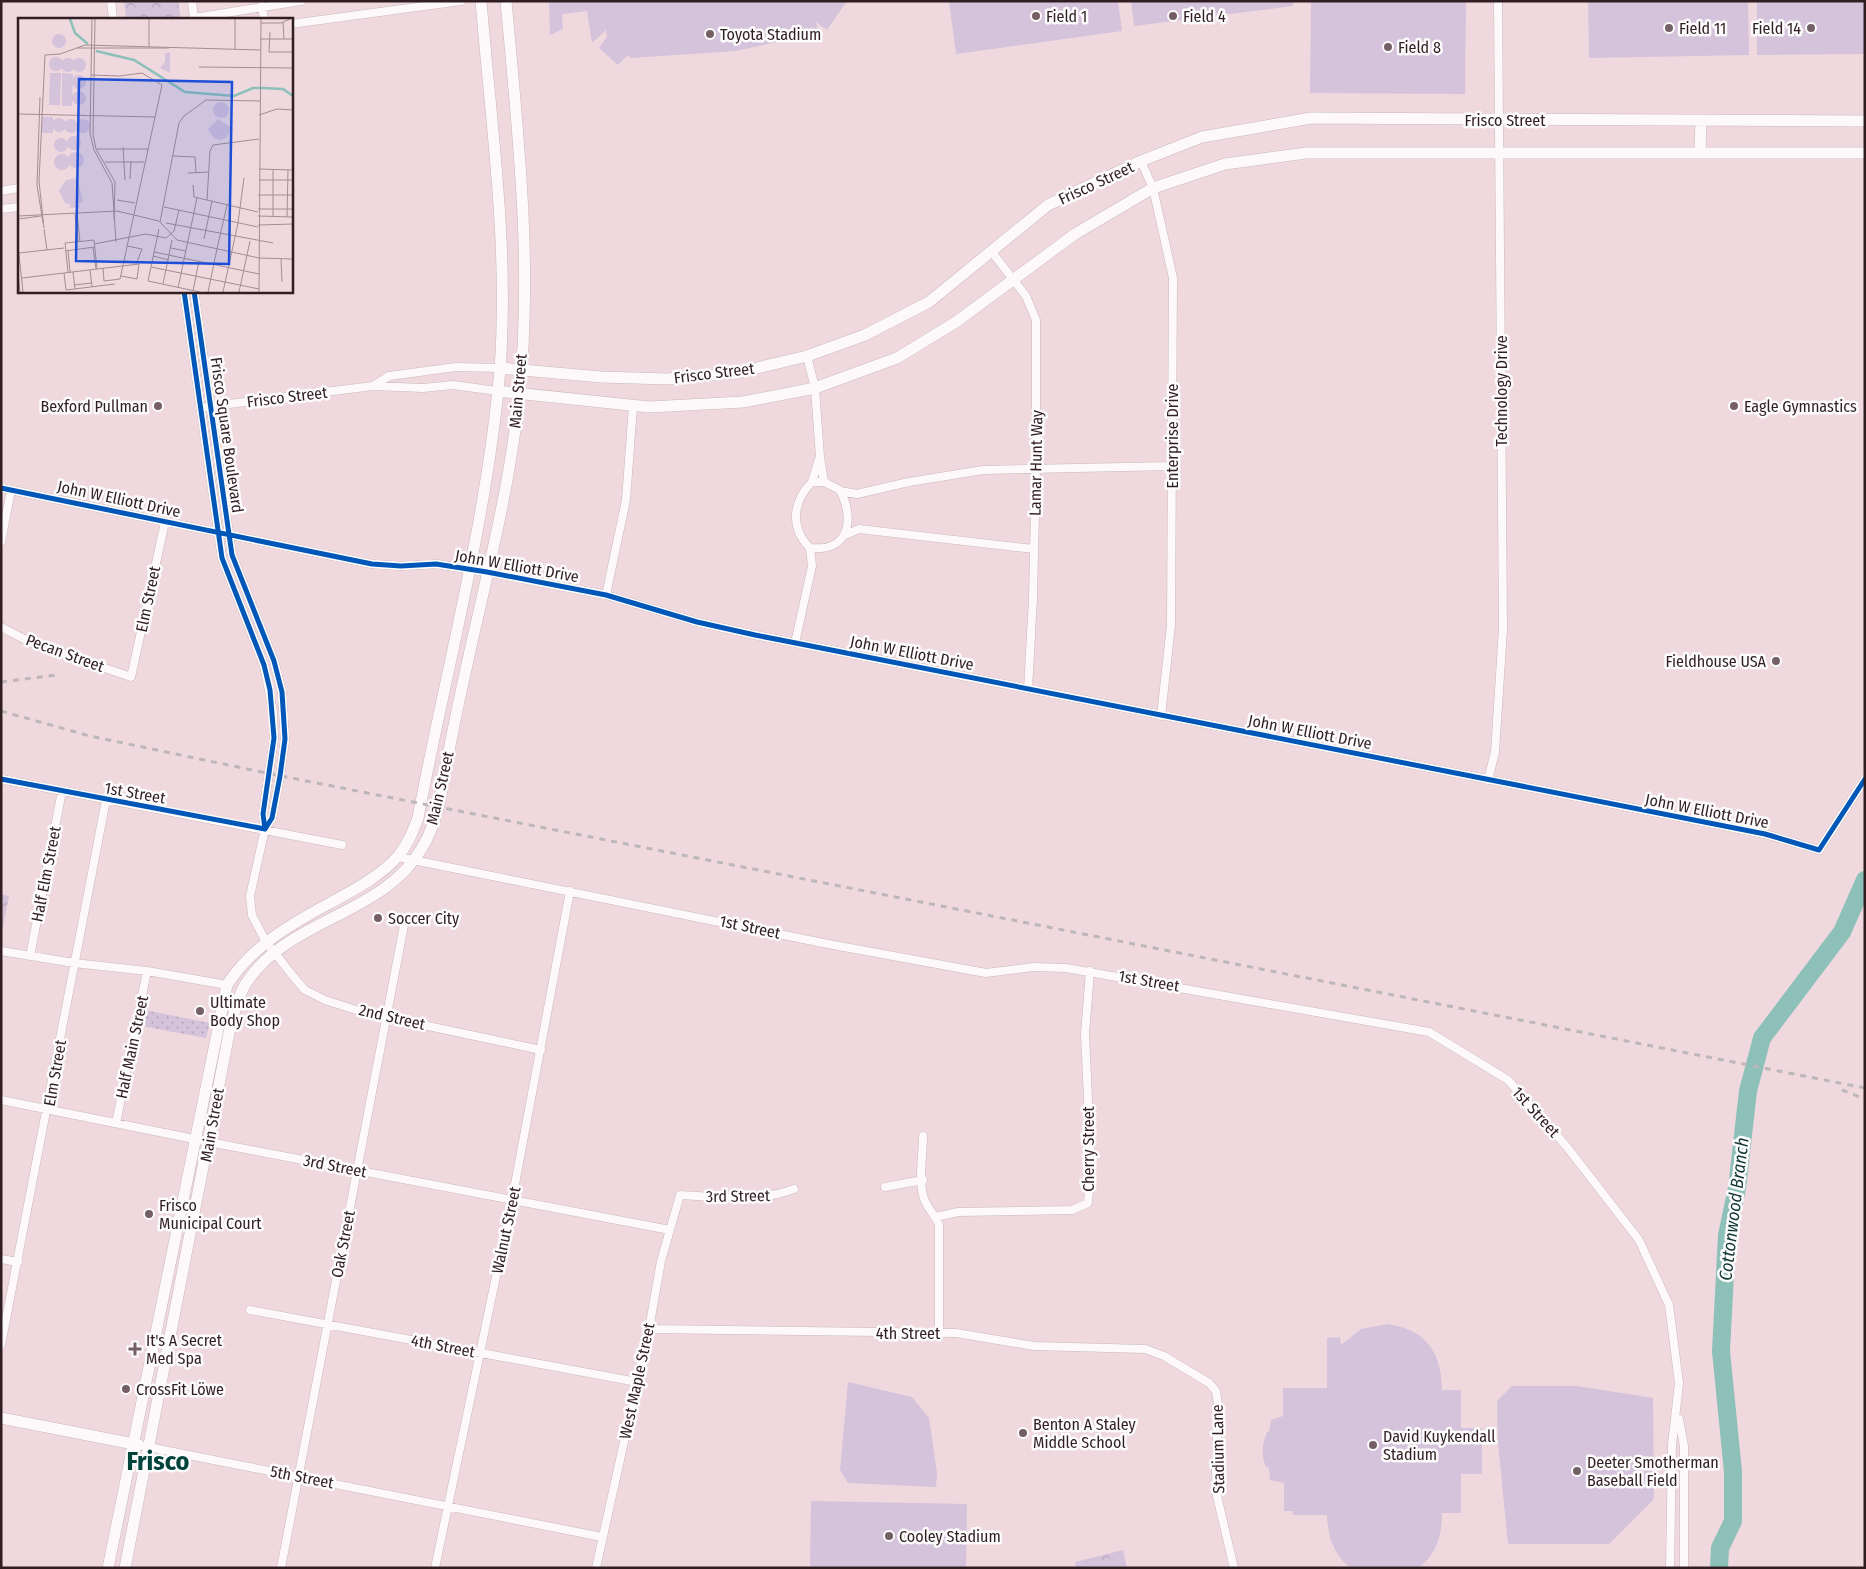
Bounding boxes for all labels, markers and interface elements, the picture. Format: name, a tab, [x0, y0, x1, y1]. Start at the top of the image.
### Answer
place label: Field 1	[1046, 7, 1087, 26]
place label: Field 4	[1183, 7, 1226, 26]
marker: Field 1	[1030, 10, 1042, 22]
marker: Field 4	[1167, 10, 1179, 22]
inset map	[18, 18, 292, 292]
place label: Field 11	[1679, 19, 1726, 38]
place label: Field 14	[1752, 19, 1801, 38]
marker: Field 11	[1663, 22, 1675, 34]
marker: Field 14	[1805, 22, 1817, 34]
place label: Toyota Stadium	[720, 25, 821, 44]
marker: Toyota Stadium	[704, 28, 716, 40]
place label: Field 8	[1398, 38, 1441, 57]
marker: Field 8	[1382, 41, 1394, 53]
street label: Frisco Street	[1465, 111, 1546, 130]
street label: Frisco Street	[1055, 157, 1137, 209]
street label: Technology Drive	[1492, 335, 1511, 447]
street label: Main Street	[505, 352, 531, 429]
street label: Frisco Square Boulevard	[207, 356, 247, 514]
street label: Frisco Street	[673, 359, 756, 387]
street label: Frisco Street	[246, 383, 329, 411]
street label: Enterprise Drive	[1163, 384, 1182, 488]
place label: Bexford Pullman	[40, 397, 148, 416]
place label: Eagle Gymnastics	[1744, 397, 1857, 416]
marker: Bexford Pullman	[152, 400, 164, 412]
marker: Eagle Gymnastics	[1728, 400, 1740, 412]
street label: Lamar Hunt Way	[1026, 409, 1046, 516]
street label: John W Elliott Drive	[56, 477, 182, 521]
street label: John W Elliott Drive	[454, 546, 581, 586]
street label: Elm Street	[132, 563, 164, 634]
street label: Pecan Street	[23, 630, 107, 676]
street label: John W Elliott Drive	[849, 632, 976, 674]
place label: Fieldhouse USA	[1666, 652, 1767, 671]
marker: Fieldhouse USA	[1770, 655, 1782, 667]
street label: John W Elliott Drive	[1247, 711, 1374, 753]
street label: Main Street	[422, 749, 458, 827]
street label: 1st Street	[103, 778, 168, 808]
street label: John W Elliott Drive	[1644, 790, 1771, 832]
street label: Half Elm Street	[27, 824, 65, 924]
place label: Soccer City	[388, 909, 460, 928]
street label: 1st Street	[718, 911, 783, 943]
marker: Soccer City	[372, 912, 384, 924]
street label: 1st Street	[1117, 966, 1182, 996]
street label: Half Main Street	[112, 993, 152, 1100]
place label: Ultimate Body Shop	[210, 993, 280, 1030]
street label: 2nd Street	[357, 1000, 428, 1034]
marker: Ultimate Body Shop	[194, 1005, 206, 1017]
street label: Elm Street	[40, 1038, 70, 1108]
street label: 1st Street	[1508, 1083, 1564, 1142]
street label: Main Street	[196, 1086, 228, 1163]
street label: Cherry Street	[1079, 1105, 1098, 1192]
water label: Cottonwood Branch	[1714, 1136, 1754, 1282]
street label: 3rd Street	[302, 1151, 369, 1182]
street label: Walnut Street	[488, 1184, 525, 1275]
street label: 3rd Street	[706, 1186, 771, 1206]
place label: Frisco Municipal Court	[159, 1196, 262, 1233]
marker: Frisco Municipal Court	[143, 1208, 155, 1220]
street label: Oak Street	[327, 1208, 359, 1279]
street label: West Maple Street	[615, 1320, 659, 1441]
street label: 4th Street	[876, 1324, 941, 1343]
place label: It's A Secret Med Spa	[146, 1331, 223, 1368]
street label: 4th Street	[410, 1331, 477, 1362]
marker: It's A Secret Med Spa	[128, 1342, 142, 1356]
place label: CrossFit Löwe	[136, 1380, 224, 1399]
marker: CrossFit Löwe	[120, 1383, 132, 1395]
street label: Stadium Lane	[1208, 1404, 1228, 1494]
place label: Benton A Staley Middle School	[1033, 1415, 1137, 1452]
marker: Benton A Staley Middle School	[1017, 1427, 1029, 1439]
place label: David Kuykendall Stadium	[1383, 1427, 1495, 1464]
marker: David Kuykendall Stadium	[1367, 1439, 1379, 1451]
district label: Frisco	[127, 1446, 190, 1477]
place label: Deeter Smotherman Baseball Field	[1587, 1453, 1719, 1490]
street label: 5th Street	[269, 1462, 336, 1493]
marker: Deeter Smotherman Baseball Field	[1571, 1465, 1583, 1477]
place label: Cooley Stadium	[899, 1527, 1001, 1546]
marker: Cooley Stadium	[883, 1530, 895, 1542]

